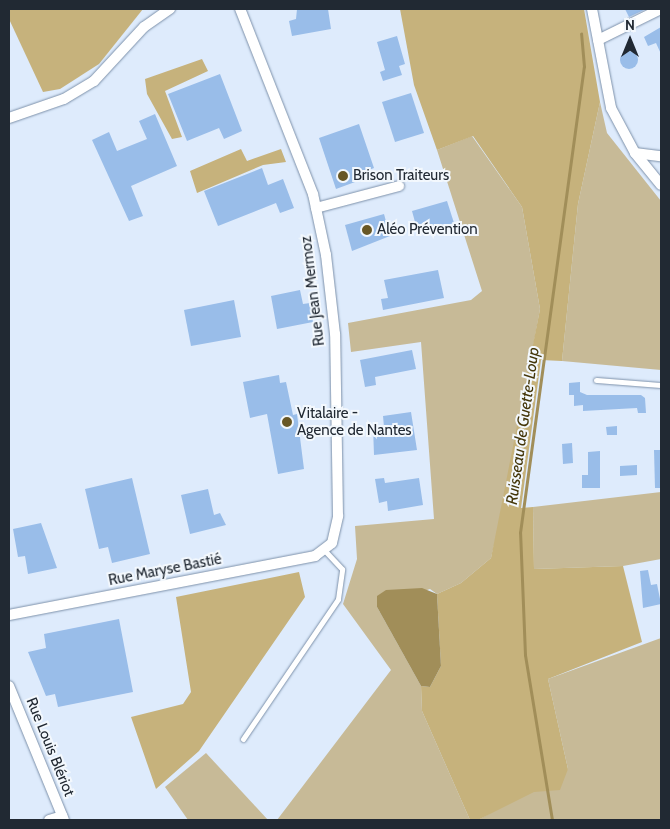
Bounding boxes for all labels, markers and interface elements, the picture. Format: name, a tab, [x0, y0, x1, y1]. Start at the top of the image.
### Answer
north arrow	[605, 15, 655, 65]
text: N	[625, 16, 635, 34]
place label: Brison Traiteurs	[353, 167, 449, 185]
marker: Brison Traiteurs	[337, 170, 349, 182]
place label: Aléo Prévention	[377, 221, 478, 239]
marker: Aléo Prévention	[361, 224, 373, 236]
street label: Rue Jean Mermoz	[297, 235, 329, 347]
water label: Ruisseau de Guette-Loup	[502, 346, 544, 506]
place label: Vitalaire - Agence de Nantes	[297, 404, 412, 439]
marker: Vitalaire - Agence de Nantes	[281, 416, 293, 428]
street label: Rue Maryse Bastié	[107, 550, 223, 590]
street label: Rue Louis Blériot	[22, 695, 78, 799]

